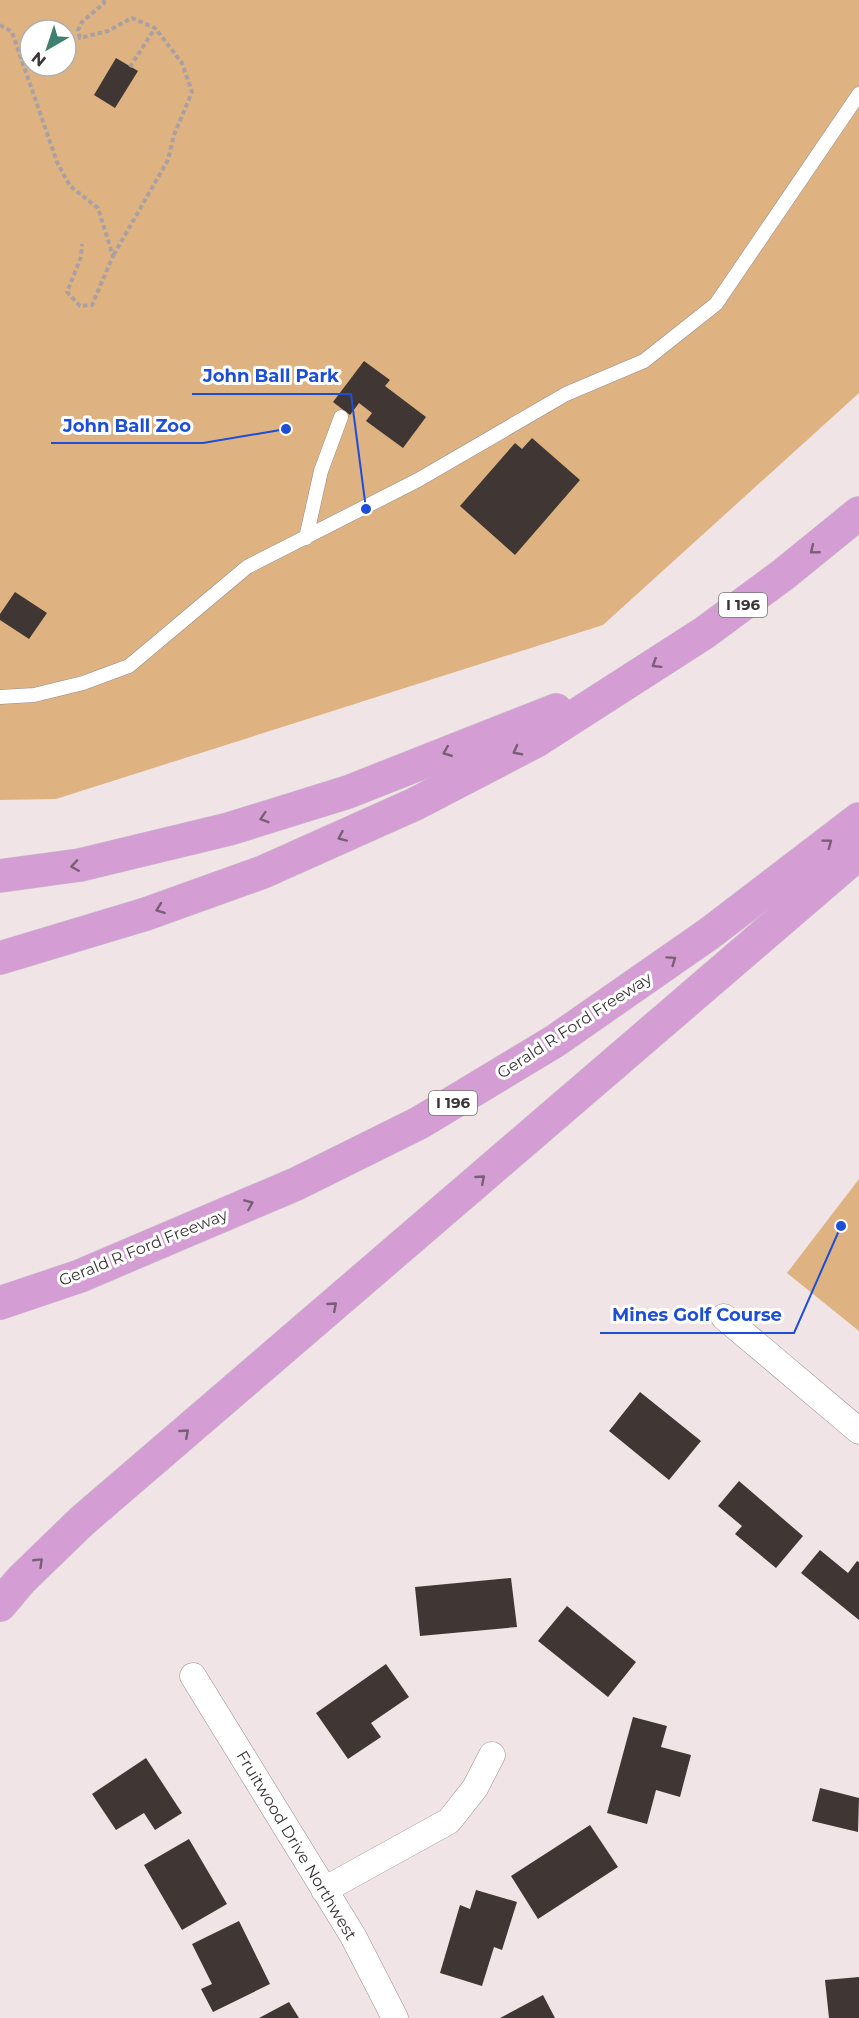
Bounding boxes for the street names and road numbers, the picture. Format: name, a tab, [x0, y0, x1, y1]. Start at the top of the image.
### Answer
road number: I 196	[719, 593, 767, 617]
street label: Gerald R Ford Freeway	[493, 968, 655, 1083]
road number: I 196	[429, 1091, 477, 1115]
street label: Gerald R Ford Freeway	[56, 1205, 231, 1290]
street label: Fruitwood Drive Northwest	[232, 1747, 361, 1944]

